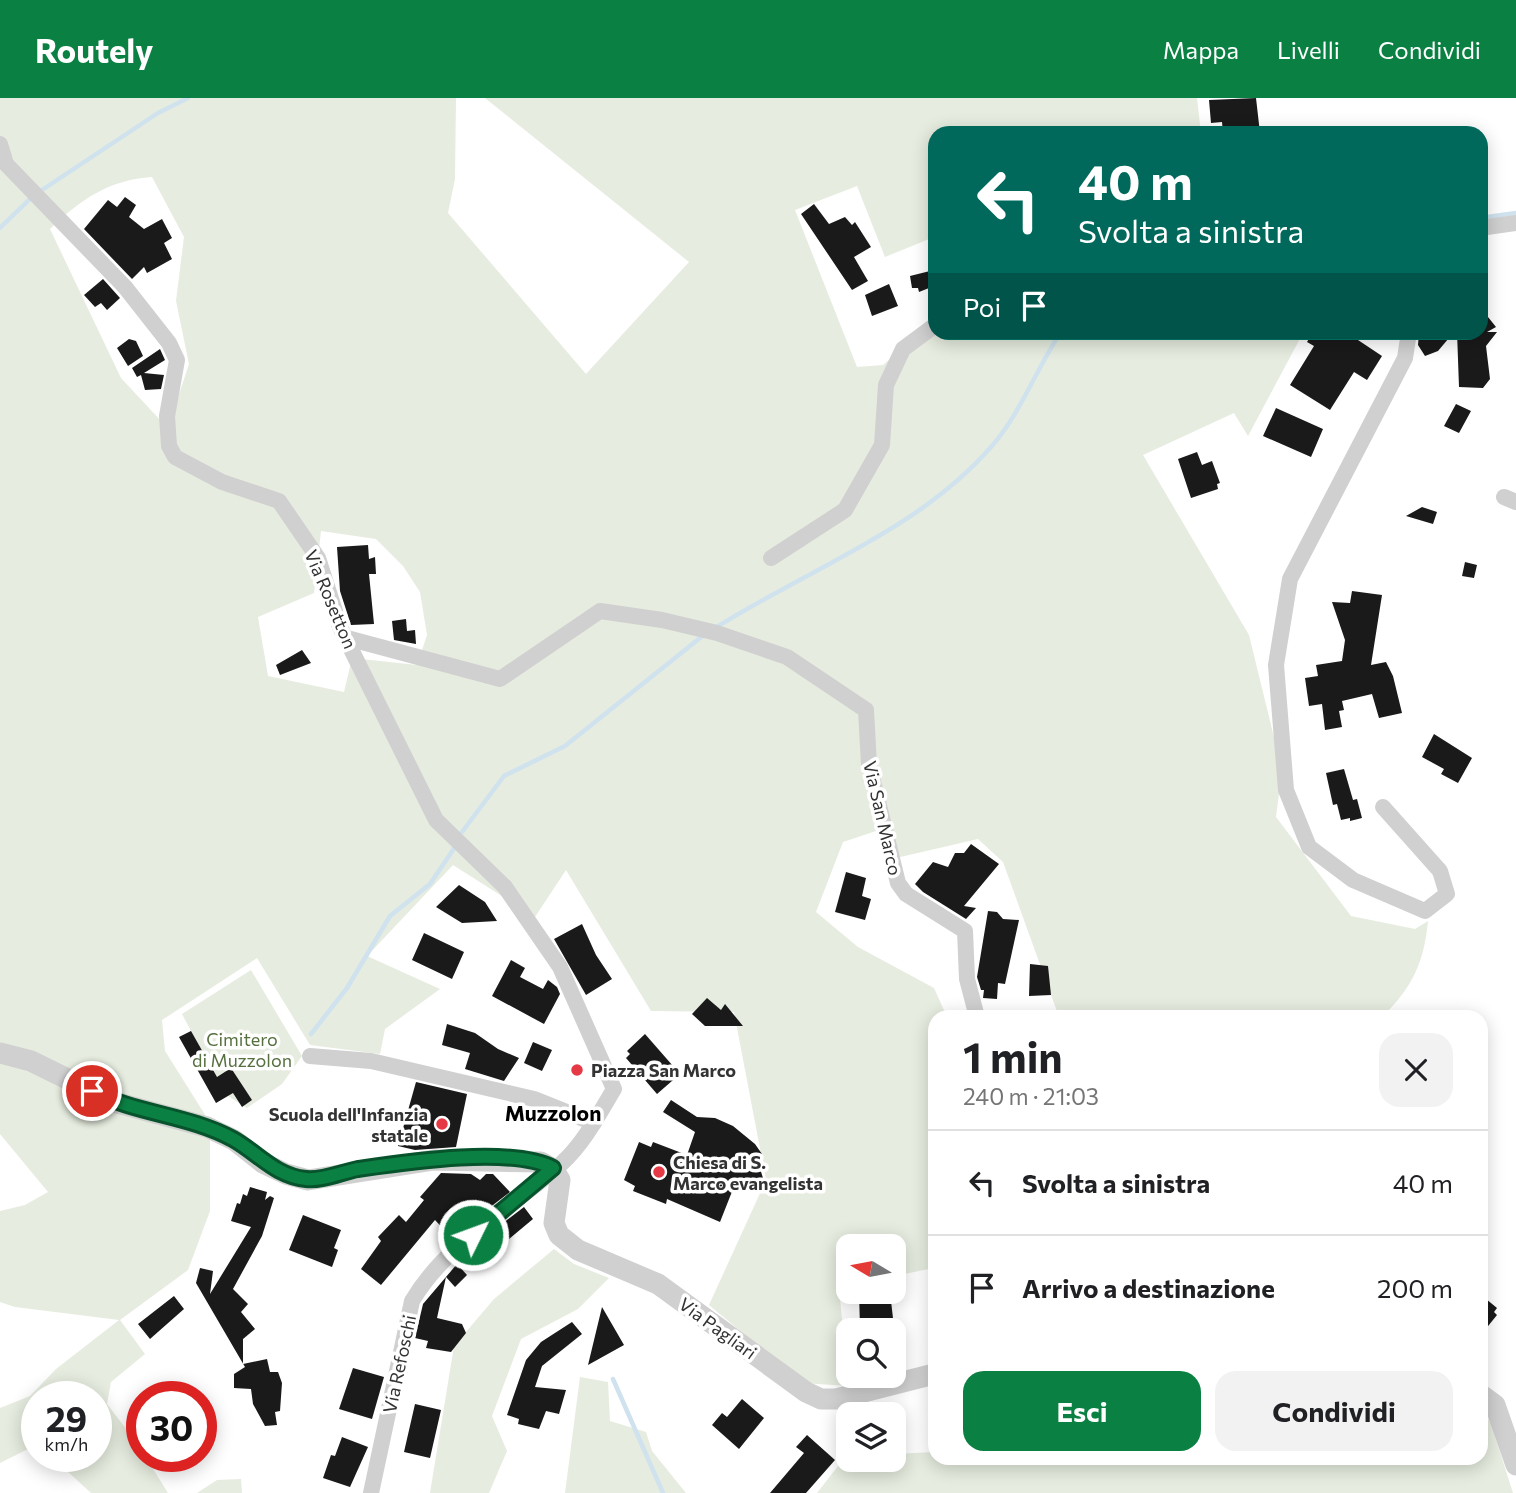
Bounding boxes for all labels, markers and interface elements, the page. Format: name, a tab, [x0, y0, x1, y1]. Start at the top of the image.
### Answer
text: Routely	[35, 29, 153, 70]
text: Mappa	[1163, 35, 1239, 64]
text: Livelli	[1277, 35, 1340, 64]
text: Condividi	[1378, 35, 1481, 64]
text: 40 m	[1078, 150, 1193, 210]
icon: left	[963, 154, 1054, 245]
text: Svolta a sinistra	[1078, 210, 1304, 250]
icon: arrive	[1015, 287, 1053, 325]
text: Poi	[963, 291, 1001, 322]
street label: Via Rosetton	[300, 546, 362, 652]
street label: Via San Marco	[859, 759, 907, 877]
park label: Cimitero di Muzzolon	[192, 1028, 292, 1071]
text: 1 min	[963, 1030, 1063, 1082]
button: close	[1379, 1033, 1453, 1107]
place label: Piazza San Marco	[591, 1059, 736, 1081]
pin	[62, 1061, 122, 1121]
marker: Piazza San Marco	[569, 1062, 585, 1078]
icon: arrive	[73, 1072, 111, 1110]
text: 240 m · 21:03	[963, 1082, 1099, 1110]
district label: Muzzolon	[505, 1100, 601, 1125]
place label: Scuola dell'Infanzia statale	[269, 1103, 428, 1146]
marker: Scuola dell'Infanzia statale	[434, 1116, 450, 1132]
place label: Chiesa di S. Marco evangelista	[673, 1151, 823, 1194]
marker: Chiesa di S. Marco evangelista	[651, 1164, 667, 1180]
icon: left	[963, 1164, 1001, 1202]
text: Svolta a sinistra	[1022, 1167, 1210, 1198]
text: 40 m	[1393, 1167, 1453, 1198]
position arrow	[436, 1198, 510, 1272]
north arrow	[836, 1234, 906, 1304]
map controls	[836, 1234, 906, 1472]
icon: arrive	[963, 1269, 1001, 1307]
text: Arrivo a destinazione	[1022, 1272, 1275, 1303]
text: 200 m	[1377, 1272, 1453, 1303]
street label: Via Pagliari	[675, 1292, 761, 1364]
street label: Via Refoschi	[378, 1313, 420, 1415]
button: search	[836, 1318, 906, 1388]
button: Esci	[963, 1371, 1201, 1451]
button: Condividi	[1215, 1371, 1453, 1451]
speed limit sign: 30	[126, 1381, 217, 1472]
text: 29	[46, 1396, 87, 1439]
button: layers	[836, 1402, 906, 1472]
text: km/h	[45, 1433, 88, 1455]

